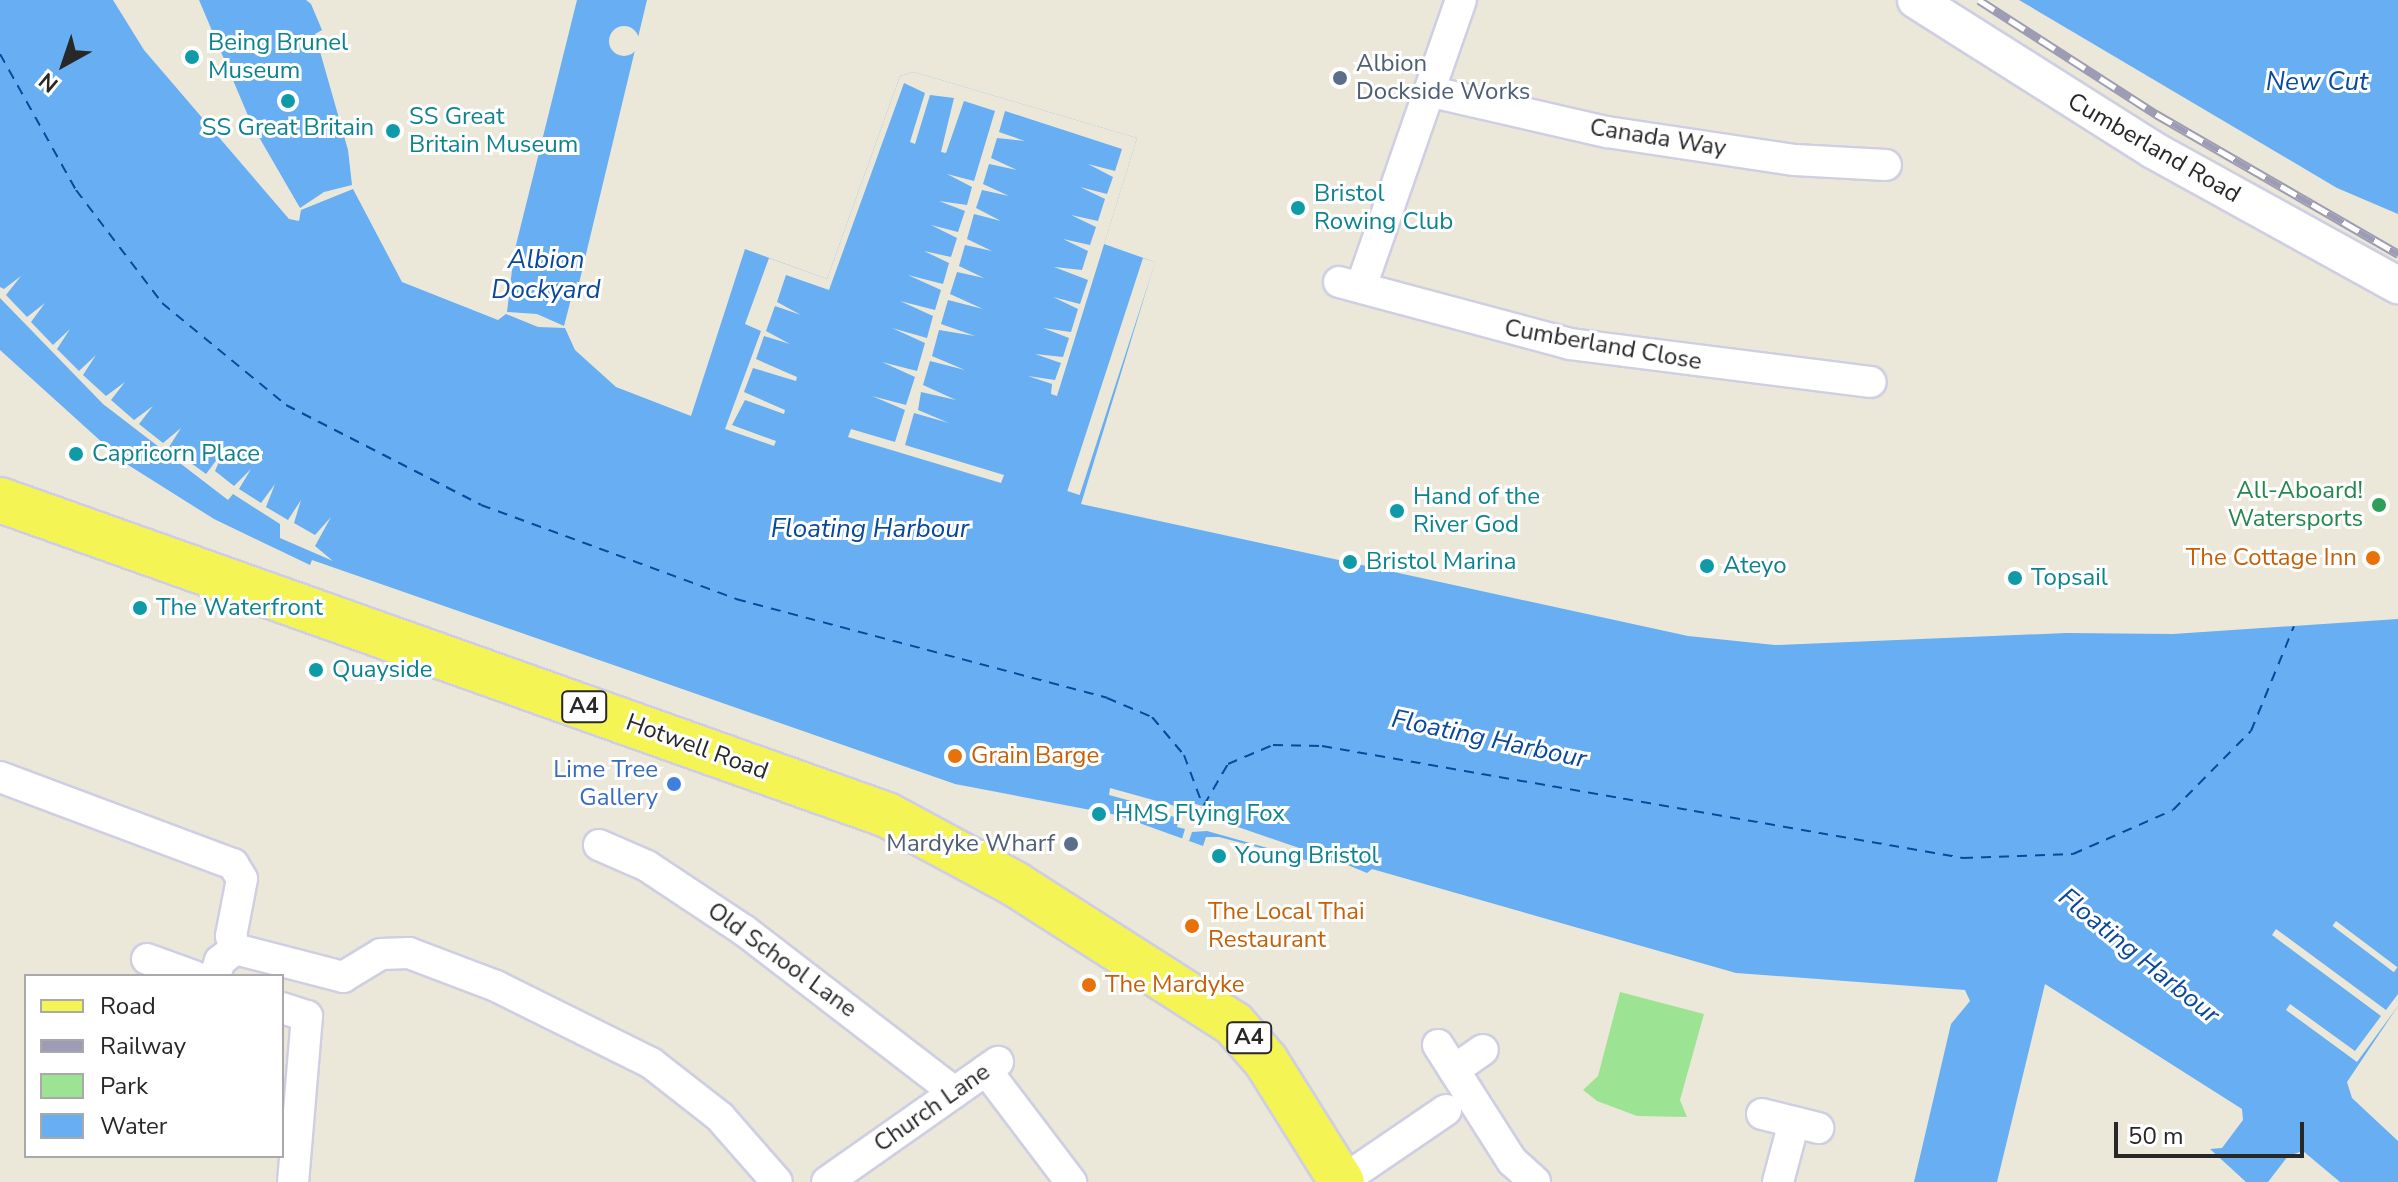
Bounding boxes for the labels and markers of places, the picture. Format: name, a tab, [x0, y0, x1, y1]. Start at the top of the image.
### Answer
place label: Being Brunel Museum	[208, 29, 348, 85]
marker: Being Brunel Museum	[183, 48, 201, 66]
place label: Albion Dockside Works	[1356, 50, 1530, 106]
marker: Albion Dockside Works	[1331, 69, 1349, 87]
marker: SS Great Britain	[279, 92, 297, 110]
place label: SS Great Britain Museum	[409, 103, 578, 159]
place label: SS Great Britain	[202, 114, 374, 142]
marker: SS Great Britain Museum	[384, 122, 402, 140]
place label: Bristol Rowing Club	[1314, 180, 1453, 236]
marker: Bristol Rowing Club	[1289, 199, 1307, 217]
place label: Capricorn Place	[92, 440, 260, 468]
marker: Capricorn Place	[67, 445, 85, 463]
place label: All-Aboard! Watersports	[2228, 477, 2363, 533]
place label: Hand of the River God	[1413, 483, 1540, 539]
marker: All-Aboard! Watersports	[2370, 496, 2388, 514]
marker: Hand of the River God	[1388, 502, 1406, 520]
place label: The Cottage Inn	[2186, 544, 2357, 572]
place label: Bristol Marina	[1366, 548, 1516, 576]
marker: The Cottage Inn	[2364, 549, 2382, 567]
place label: Ateyo	[1723, 552, 1787, 580]
marker: Bristol Marina	[1341, 553, 1359, 571]
marker: Ateyo	[1698, 557, 1716, 575]
place label: Topsail	[2031, 564, 2108, 592]
marker: Topsail	[2006, 569, 2024, 587]
place label: The Waterfront	[156, 594, 323, 622]
marker: The Waterfront	[131, 599, 149, 617]
place label: Quayside	[332, 656, 432, 684]
marker: Quayside	[307, 661, 325, 679]
place label: Grain Barge	[971, 742, 1099, 770]
marker: Grain Barge	[946, 747, 964, 765]
place label: Lime Tree Gallery	[553, 756, 658, 812]
marker: Lime Tree Gallery	[665, 775, 683, 793]
place label: HMS Flying Fox	[1115, 800, 1285, 828]
marker: HMS Flying Fox	[1090, 805, 1108, 823]
place label: Mardyke Wharf	[886, 830, 1055, 858]
marker: Mardyke Wharf	[1062, 835, 1080, 853]
place label: Young Bristol	[1235, 842, 1379, 870]
marker: Young Bristol	[1210, 847, 1228, 865]
place label: The Local Thai Restaurant	[1208, 898, 1365, 954]
marker: The Local Thai Restaurant	[1183, 917, 1201, 935]
place label: The Mardyke	[1105, 971, 1244, 999]
marker: The Mardyke	[1080, 976, 1098, 994]

